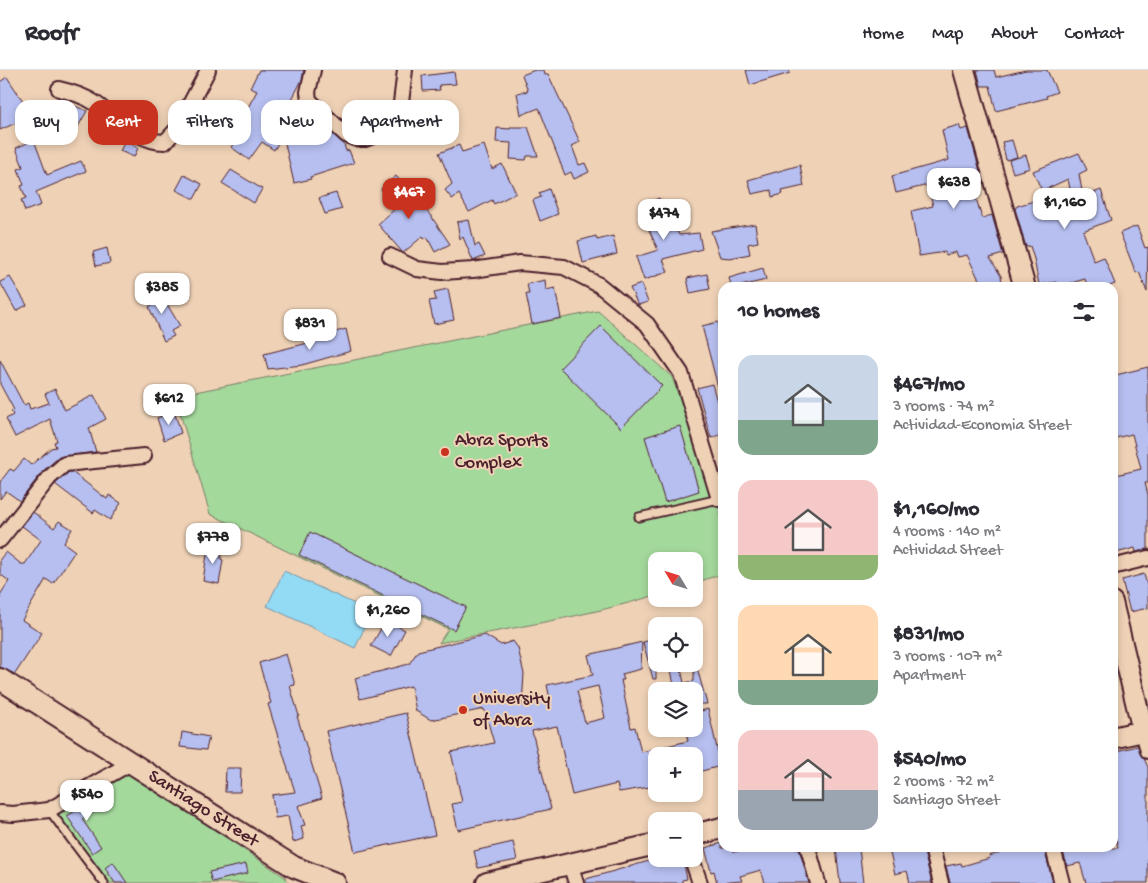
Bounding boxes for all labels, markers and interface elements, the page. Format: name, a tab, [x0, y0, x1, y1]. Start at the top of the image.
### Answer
text: Roofr	[25, 20, 78, 49]
text: Home	[862, 24, 904, 45]
text: Map	[932, 24, 963, 45]
text: About	[991, 24, 1037, 45]
text: Contact	[1065, 24, 1123, 45]
chip: Buy	[15, 100, 78, 145]
chip: Rent	[88, 100, 158, 145]
chip: Filters	[168, 100, 251, 145]
chip: New	[261, 100, 332, 145]
chip: Apartment	[342, 100, 459, 145]
pin: $638	[924, 168, 984, 210]
text: $638	[938, 174, 970, 193]
pin: $467	[379, 178, 439, 220]
text: $467	[393, 184, 425, 203]
pin: $1,160	[1024, 188, 1106, 230]
text: $1,160	[1044, 194, 1086, 213]
pin: $474	[634, 198, 694, 241]
text: $474	[649, 205, 679, 224]
pin: $385	[132, 272, 192, 315]
text: $385	[146, 279, 178, 298]
icon: filters	[1070, 298, 1098, 326]
text: 10 homes	[738, 300, 819, 325]
pin: $831	[280, 308, 340, 351]
text: $831	[295, 315, 325, 334]
text: $467/mo	[893, 373, 965, 398]
icon: home	[778, 375, 838, 435]
pin: $612	[139, 384, 199, 426]
text: $612	[154, 390, 184, 409]
text: 3 rooms · 74 m²	[893, 398, 995, 417]
text: Actividad-Economia Street	[893, 417, 1071, 436]
place label: Abra Sports Complex	[455, 430, 549, 475]
marker: Abra Sports Complex	[439, 446, 451, 458]
text: $1,160/mo	[893, 498, 979, 523]
icon: home	[778, 500, 838, 560]
pin: $778	[183, 522, 243, 565]
text: 4 rooms · 140 m²	[893, 523, 1001, 542]
text: $778	[197, 529, 229, 548]
text: Actividad Street	[893, 542, 1002, 561]
north arrow	[648, 552, 702, 608]
map controls	[648, 552, 703, 867]
pin: $1,260	[347, 596, 429, 638]
text: $1,260	[366, 602, 410, 621]
button: locate	[648, 617, 703, 672]
text: $831/mo	[893, 623, 964, 648]
icon: home	[778, 625, 838, 685]
text: 3 rooms · 107 m²	[893, 648, 1003, 667]
text: Apartment	[893, 667, 965, 686]
button: layers	[648, 682, 703, 737]
place label: University of Abra	[473, 688, 551, 733]
marker: University of Abra	[457, 704, 469, 716]
button: +	[648, 747, 703, 802]
text: $540/mo	[893, 748, 966, 773]
icon: home	[778, 750, 838, 810]
street label: Santiago Street	[143, 765, 265, 854]
text: 2 rooms · 72 m²	[893, 773, 994, 792]
pin: $540	[57, 780, 117, 822]
text: $540	[71, 786, 103, 805]
text: Santiago Street	[893, 792, 1000, 811]
button: −	[648, 812, 703, 867]

